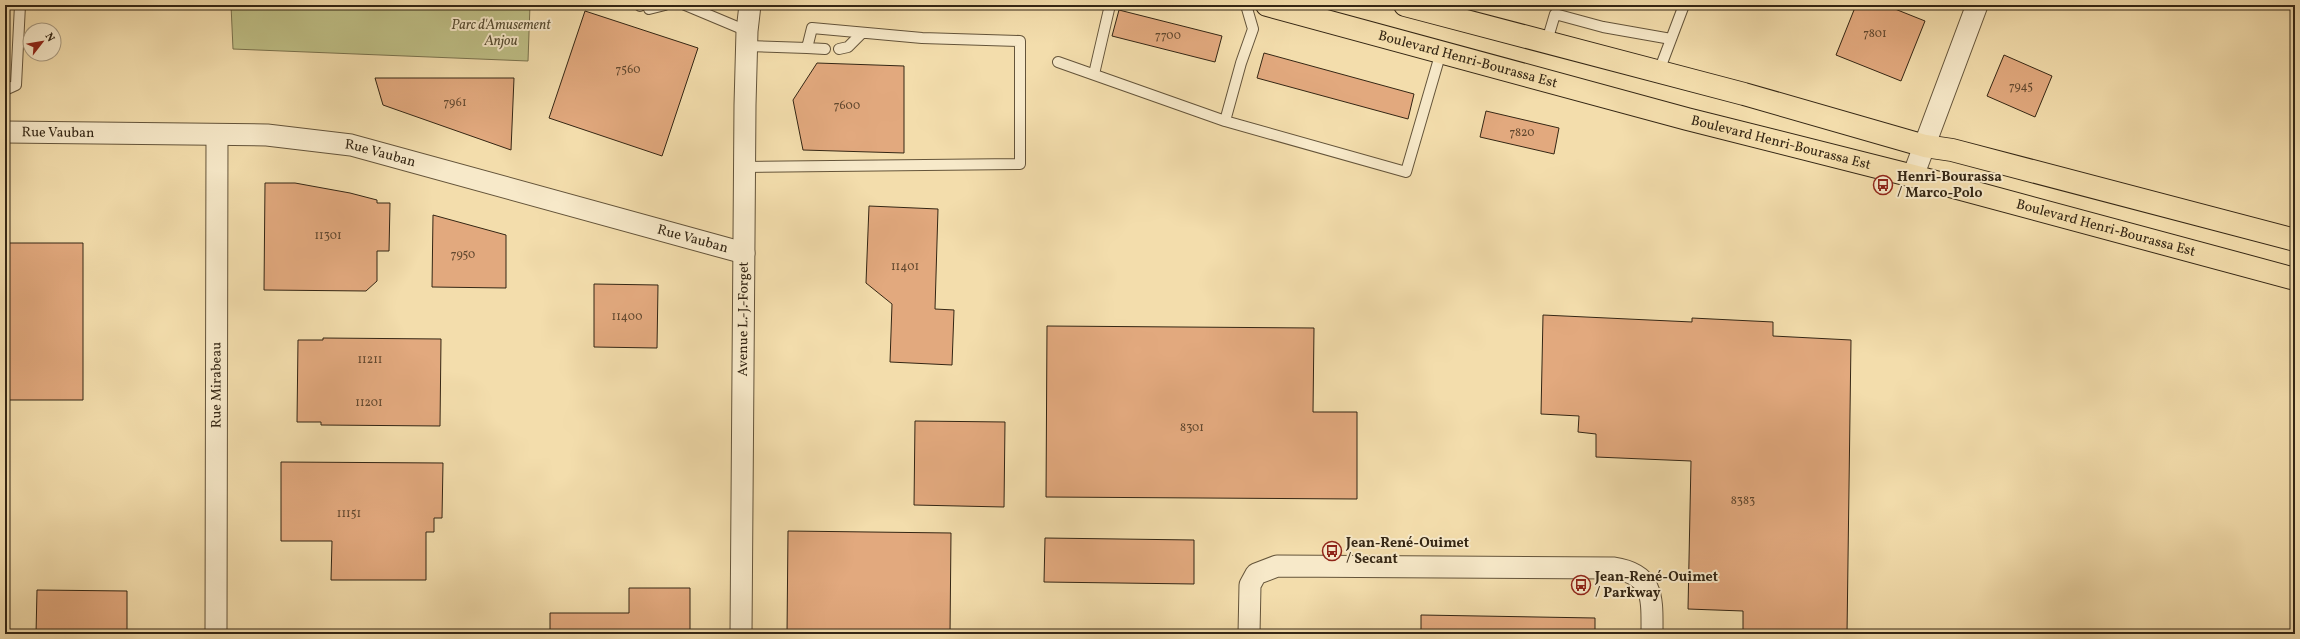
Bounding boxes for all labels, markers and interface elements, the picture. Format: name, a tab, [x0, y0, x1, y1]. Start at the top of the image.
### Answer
park label: Parc d'Amusement Anjou	[451, 16, 551, 51]
north arrow	[22, 22, 62, 62]
street label: Boulevard Henri-Bourassa Est	[1376, 26, 1560, 93]
house number: 7801	[1863, 26, 1887, 42]
house number: 7700	[1155, 28, 1181, 44]
text: N	[41, 30, 58, 45]
house number: 7560	[616, 62, 640, 78]
house number: 7945	[2009, 79, 2033, 95]
house number: 7961	[443, 95, 467, 111]
house number: 7600	[834, 98, 860, 114]
street label: Boulevard Henri-Bourassa Est	[1689, 111, 1873, 175]
street label: Rue Vauban	[21, 123, 94, 143]
house number: 7820	[1509, 125, 1535, 141]
street label: Rue Vauban	[344, 135, 418, 172]
place label: Henri-Bourassa / Marco-Polo	[1897, 168, 2002, 203]
bus stop icon: Henri-Bourassa / Marco-Polo	[1872, 174, 1894, 196]
street label: Boulevard Henri-Bourassa Est	[2014, 195, 2198, 261]
street label: Rue Vauban	[655, 220, 730, 258]
house number: 11301	[314, 228, 342, 244]
house number: 7950	[451, 247, 475, 263]
house number: 11401	[891, 259, 919, 275]
street label: Avenue L.-J.-Forget	[733, 261, 753, 377]
house number: 11400	[612, 309, 642, 325]
street label: Rue Mirabeau	[207, 342, 226, 428]
house number: 11211	[357, 352, 383, 368]
house number: 11201	[355, 395, 383, 411]
house number: 8301	[1180, 420, 1204, 436]
house number: 8383	[1731, 493, 1755, 509]
house number: 11151	[337, 506, 361, 522]
place label: Jean-René-Ouimet / Secant	[1345, 534, 1469, 569]
bus stop icon: Jean-René-Ouimet / Secant	[1321, 540, 1343, 562]
place label: Jean-René-Ouimet / Parkway	[1594, 568, 1718, 603]
bus stop icon: Jean-René-Ouimet / Parkway	[1570, 574, 1592, 596]

